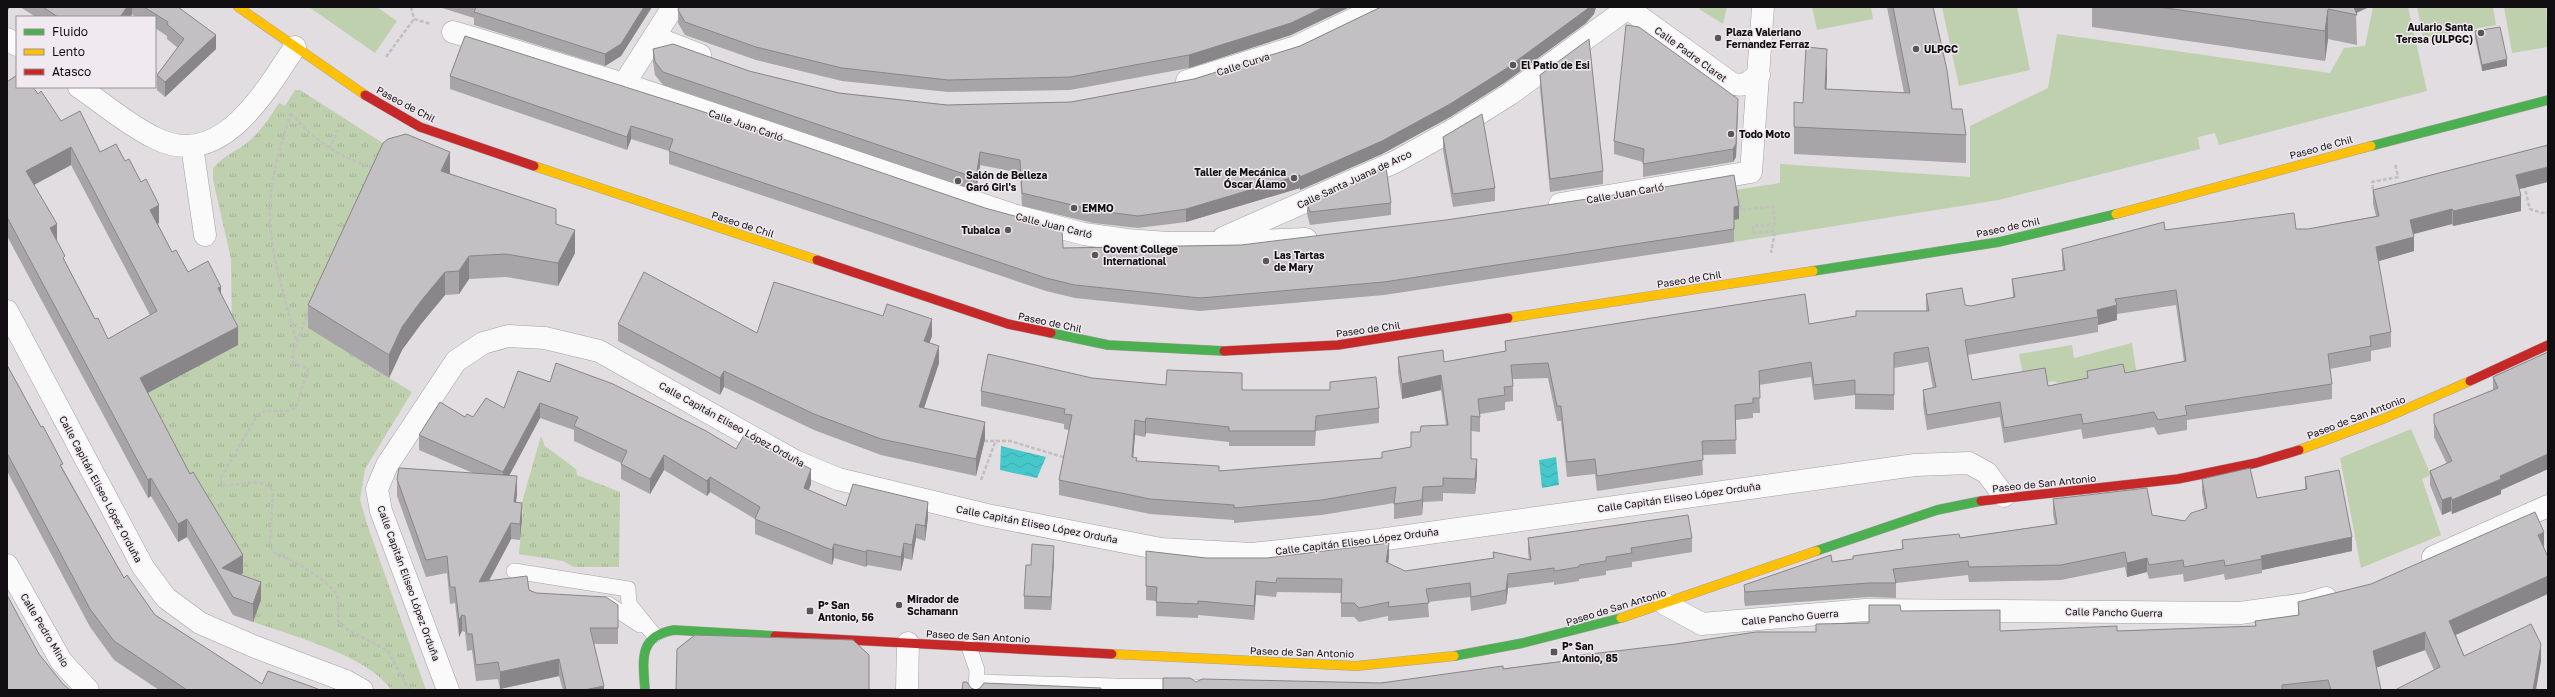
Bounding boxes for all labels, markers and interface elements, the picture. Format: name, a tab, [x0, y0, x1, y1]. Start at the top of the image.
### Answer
legend	[16, 16, 156, 88]
place label: Aulario Santa Teresa (ULPGC)	[2396, 21, 2473, 45]
text: Fluido	[52, 24, 88, 39]
street label: Calle Padre Claret	[1652, 24, 1730, 84]
place label: Plaza Valeriano Fernandez Ferraz	[1726, 26, 1809, 50]
marker: Aulario Santa Teresa (ULPGC)	[2476, 28, 2486, 38]
marker: Plaza Valeriano Fernandez Ferraz	[1713, 33, 1723, 43]
place label: ULPGC	[1924, 43, 1958, 55]
text: Lento	[52, 44, 85, 59]
marker: ULPGC	[1911, 44, 1921, 54]
street label: Calle Curva	[1215, 50, 1271, 78]
place label: El Patio de Esi	[1521, 59, 1590, 71]
marker: El Patio de Esi	[1508, 60, 1518, 70]
text: Atasco	[52, 64, 91, 79]
street label: Paseo de Chil	[374, 83, 438, 125]
street label: Calle Juan Carló	[707, 107, 785, 143]
place label: Todo Moto	[1739, 128, 1790, 140]
marker: Todo Moto	[1726, 129, 1736, 139]
street label: Paseo de Chil	[2288, 133, 2354, 161]
street label: Calle Santa Juana de Arco	[1295, 147, 1413, 211]
place label: Taller de Mecánica Óscar Álamo	[1194, 166, 1286, 190]
place label: Salón de Belleza Garó Girl's	[966, 169, 1047, 193]
marker: Taller de Mecánica Óscar Álamo	[1289, 173, 1299, 183]
marker: Salón de Belleza Garó Girl's	[953, 176, 963, 186]
street label: Calle Juan Carló	[1585, 180, 1665, 206]
place label: EMMO	[1082, 202, 1114, 214]
marker: EMMO	[1069, 203, 1079, 213]
street label: Paseo de Chil	[710, 208, 776, 240]
street label: Calle Juan Carló	[1015, 210, 1093, 240]
street label: Paseo de Chil	[1975, 214, 2041, 240]
place label: Tubalca	[961, 224, 1000, 236]
marker: Tubalca	[1003, 225, 1013, 235]
place label: Covent College International	[1103, 243, 1178, 267]
place label: Las Tartas de Mary	[1274, 249, 1325, 273]
marker: Covent College International	[1090, 250, 1100, 260]
marker: Las Tartas de Mary	[1261, 256, 1271, 266]
street label: Paseo de Chil	[1656, 268, 1722, 290]
street label: Paseo de Chil	[1017, 309, 1083, 335]
street label: Paseo de Chil	[1335, 319, 1401, 339]
street label: Calle Capitán Eliseo López Orduña	[657, 379, 807, 469]
street label: Paseo de San Antonio	[2305, 393, 2407, 441]
street label: Calle Capitán Eliseo López Orduña	[57, 414, 145, 564]
street label: Paseo de San Antonio	[1991, 472, 2097, 494]
street label: Calle Capitán Eliseo López Orduña	[1597, 480, 1761, 514]
street label: Calle Capitán Eliseo López Orduña	[955, 502, 1119, 546]
street label: Calle Capitán Eliseo López Orduña	[375, 504, 443, 662]
street label: Calle Capitán Eliseo López Orduña	[1275, 525, 1439, 557]
street label: Paseo de San Antonio	[1564, 586, 1668, 628]
street label: Calle Pedro Minio	[18, 591, 72, 669]
place label: Mirador de Schamann	[907, 593, 959, 617]
place label: Pº San Antonio, 56	[818, 599, 874, 623]
marker: Mirador de Schamann	[894, 600, 904, 610]
street label: Calle Pancho Guerra	[2065, 605, 2163, 619]
marker: Pº San Antonio, 56	[805, 606, 815, 616]
street label: Calle Pancho Guerra	[1741, 607, 1839, 627]
street label: Paseo de San Antonio	[926, 627, 1030, 645]
place label: Pº San Antonio, 85	[1562, 640, 1618, 664]
street label: Paseo de San Antonio	[1250, 644, 1354, 660]
marker: Pº San Antonio, 85	[1549, 647, 1559, 657]

